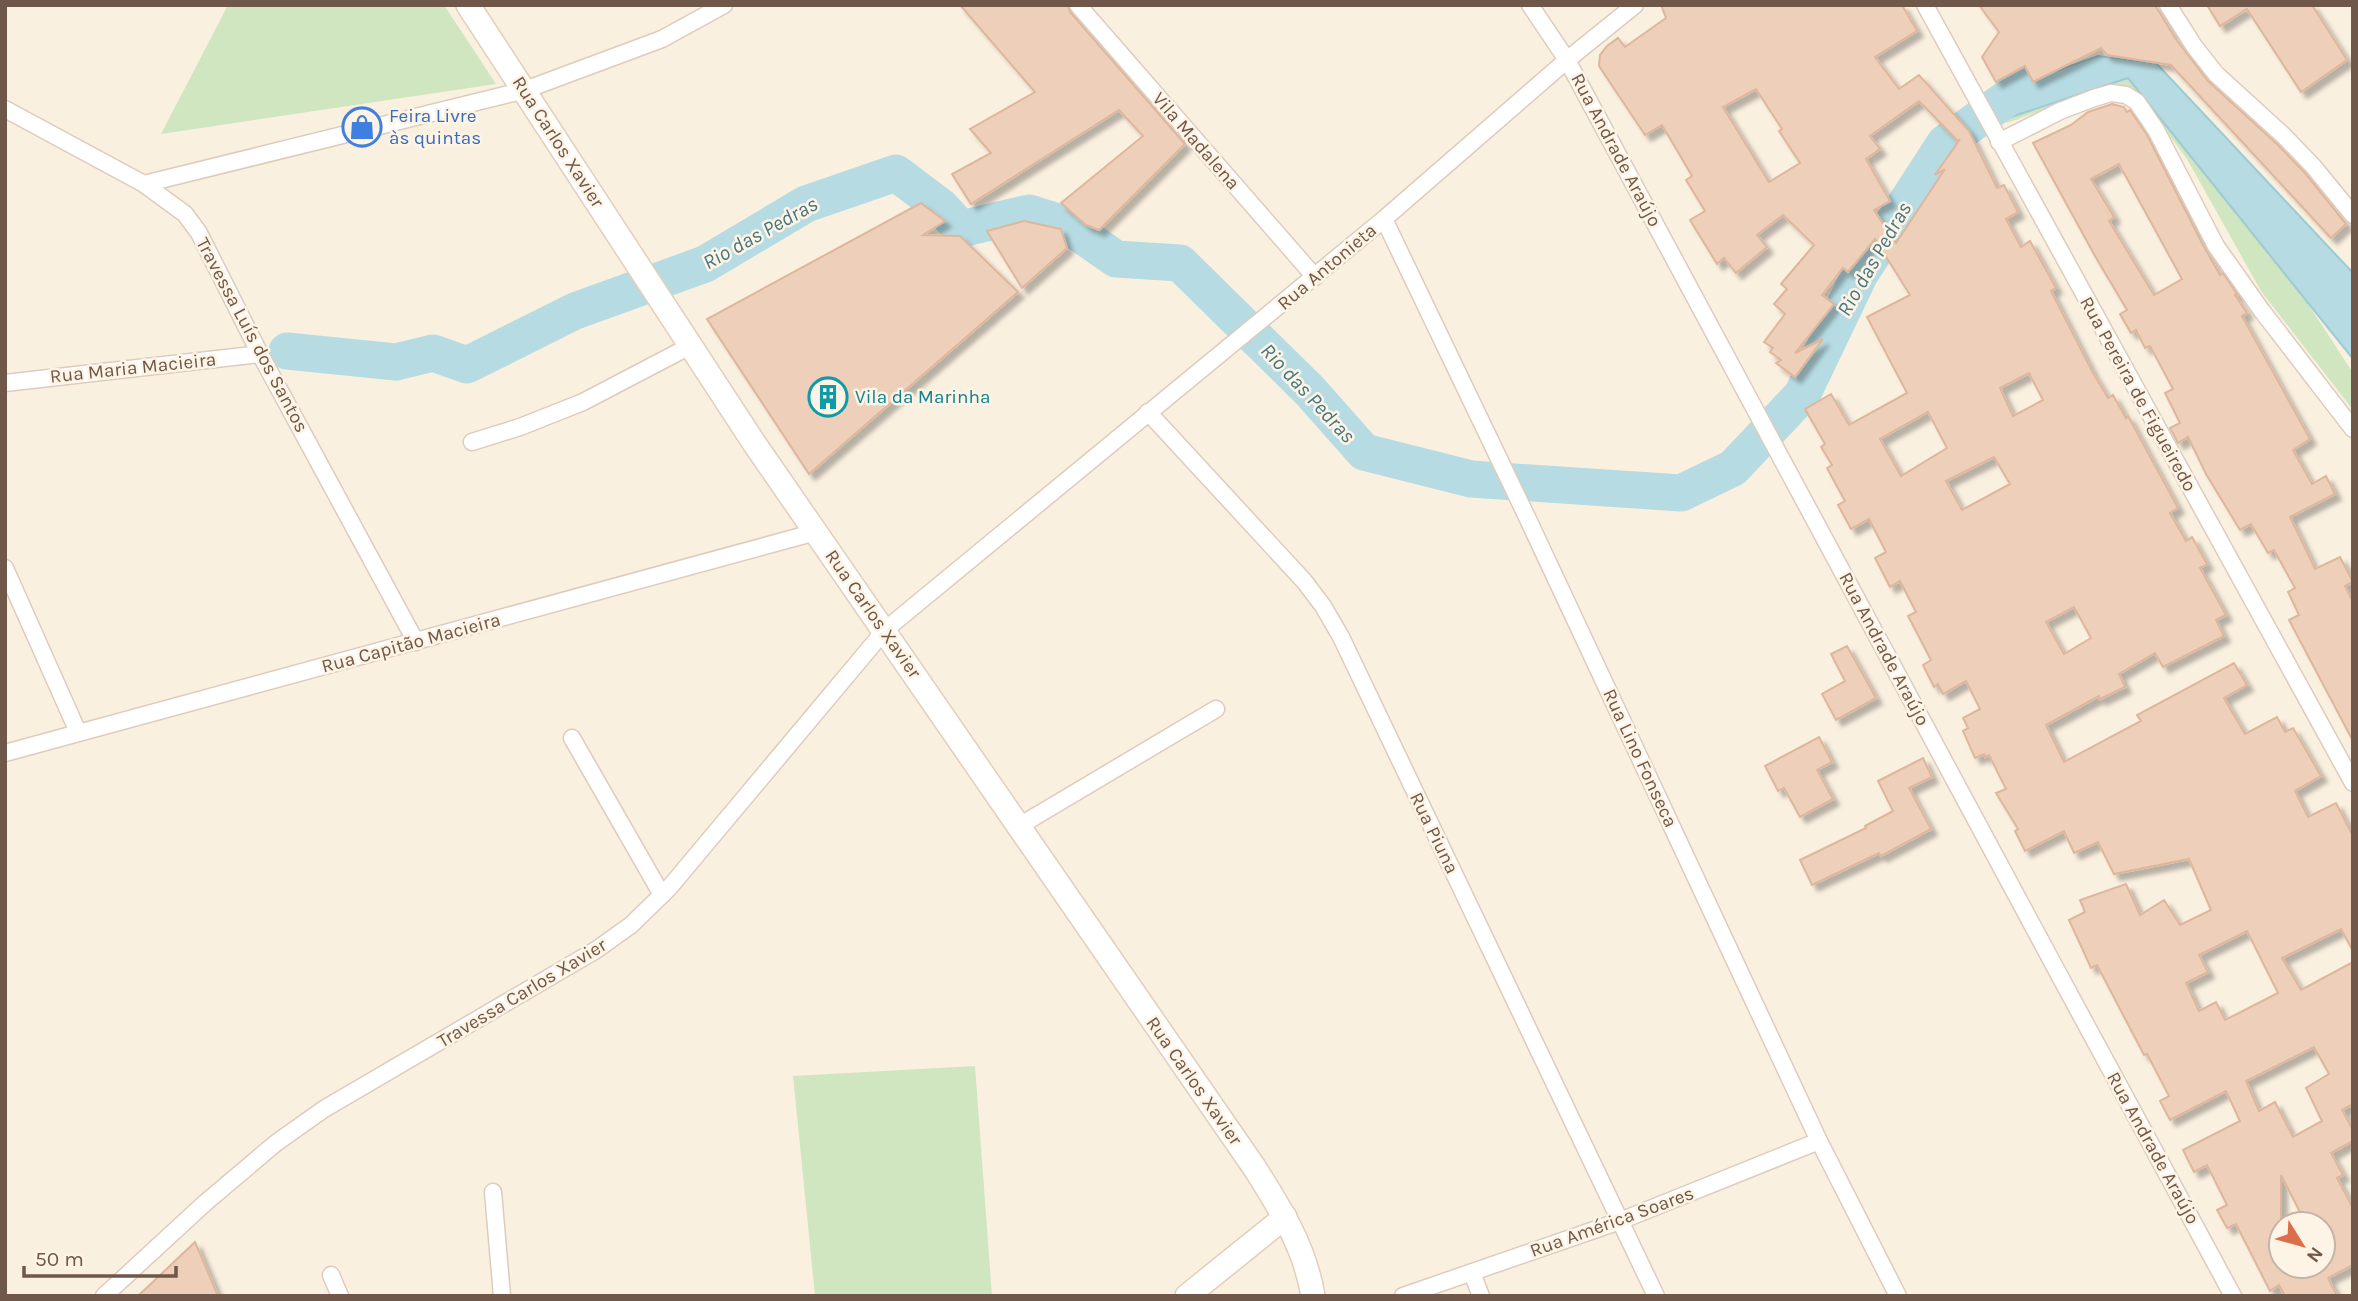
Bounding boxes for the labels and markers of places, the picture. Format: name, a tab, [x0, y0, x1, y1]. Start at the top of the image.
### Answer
place label: Feira Livre às quintas	[389, 105, 481, 149]
shop icon: Feira Livre às quintas	[341, 106, 383, 148]
building icon: Vila da Marinha	[807, 376, 849, 418]
place label: Vila da Marinha	[855, 386, 990, 408]

